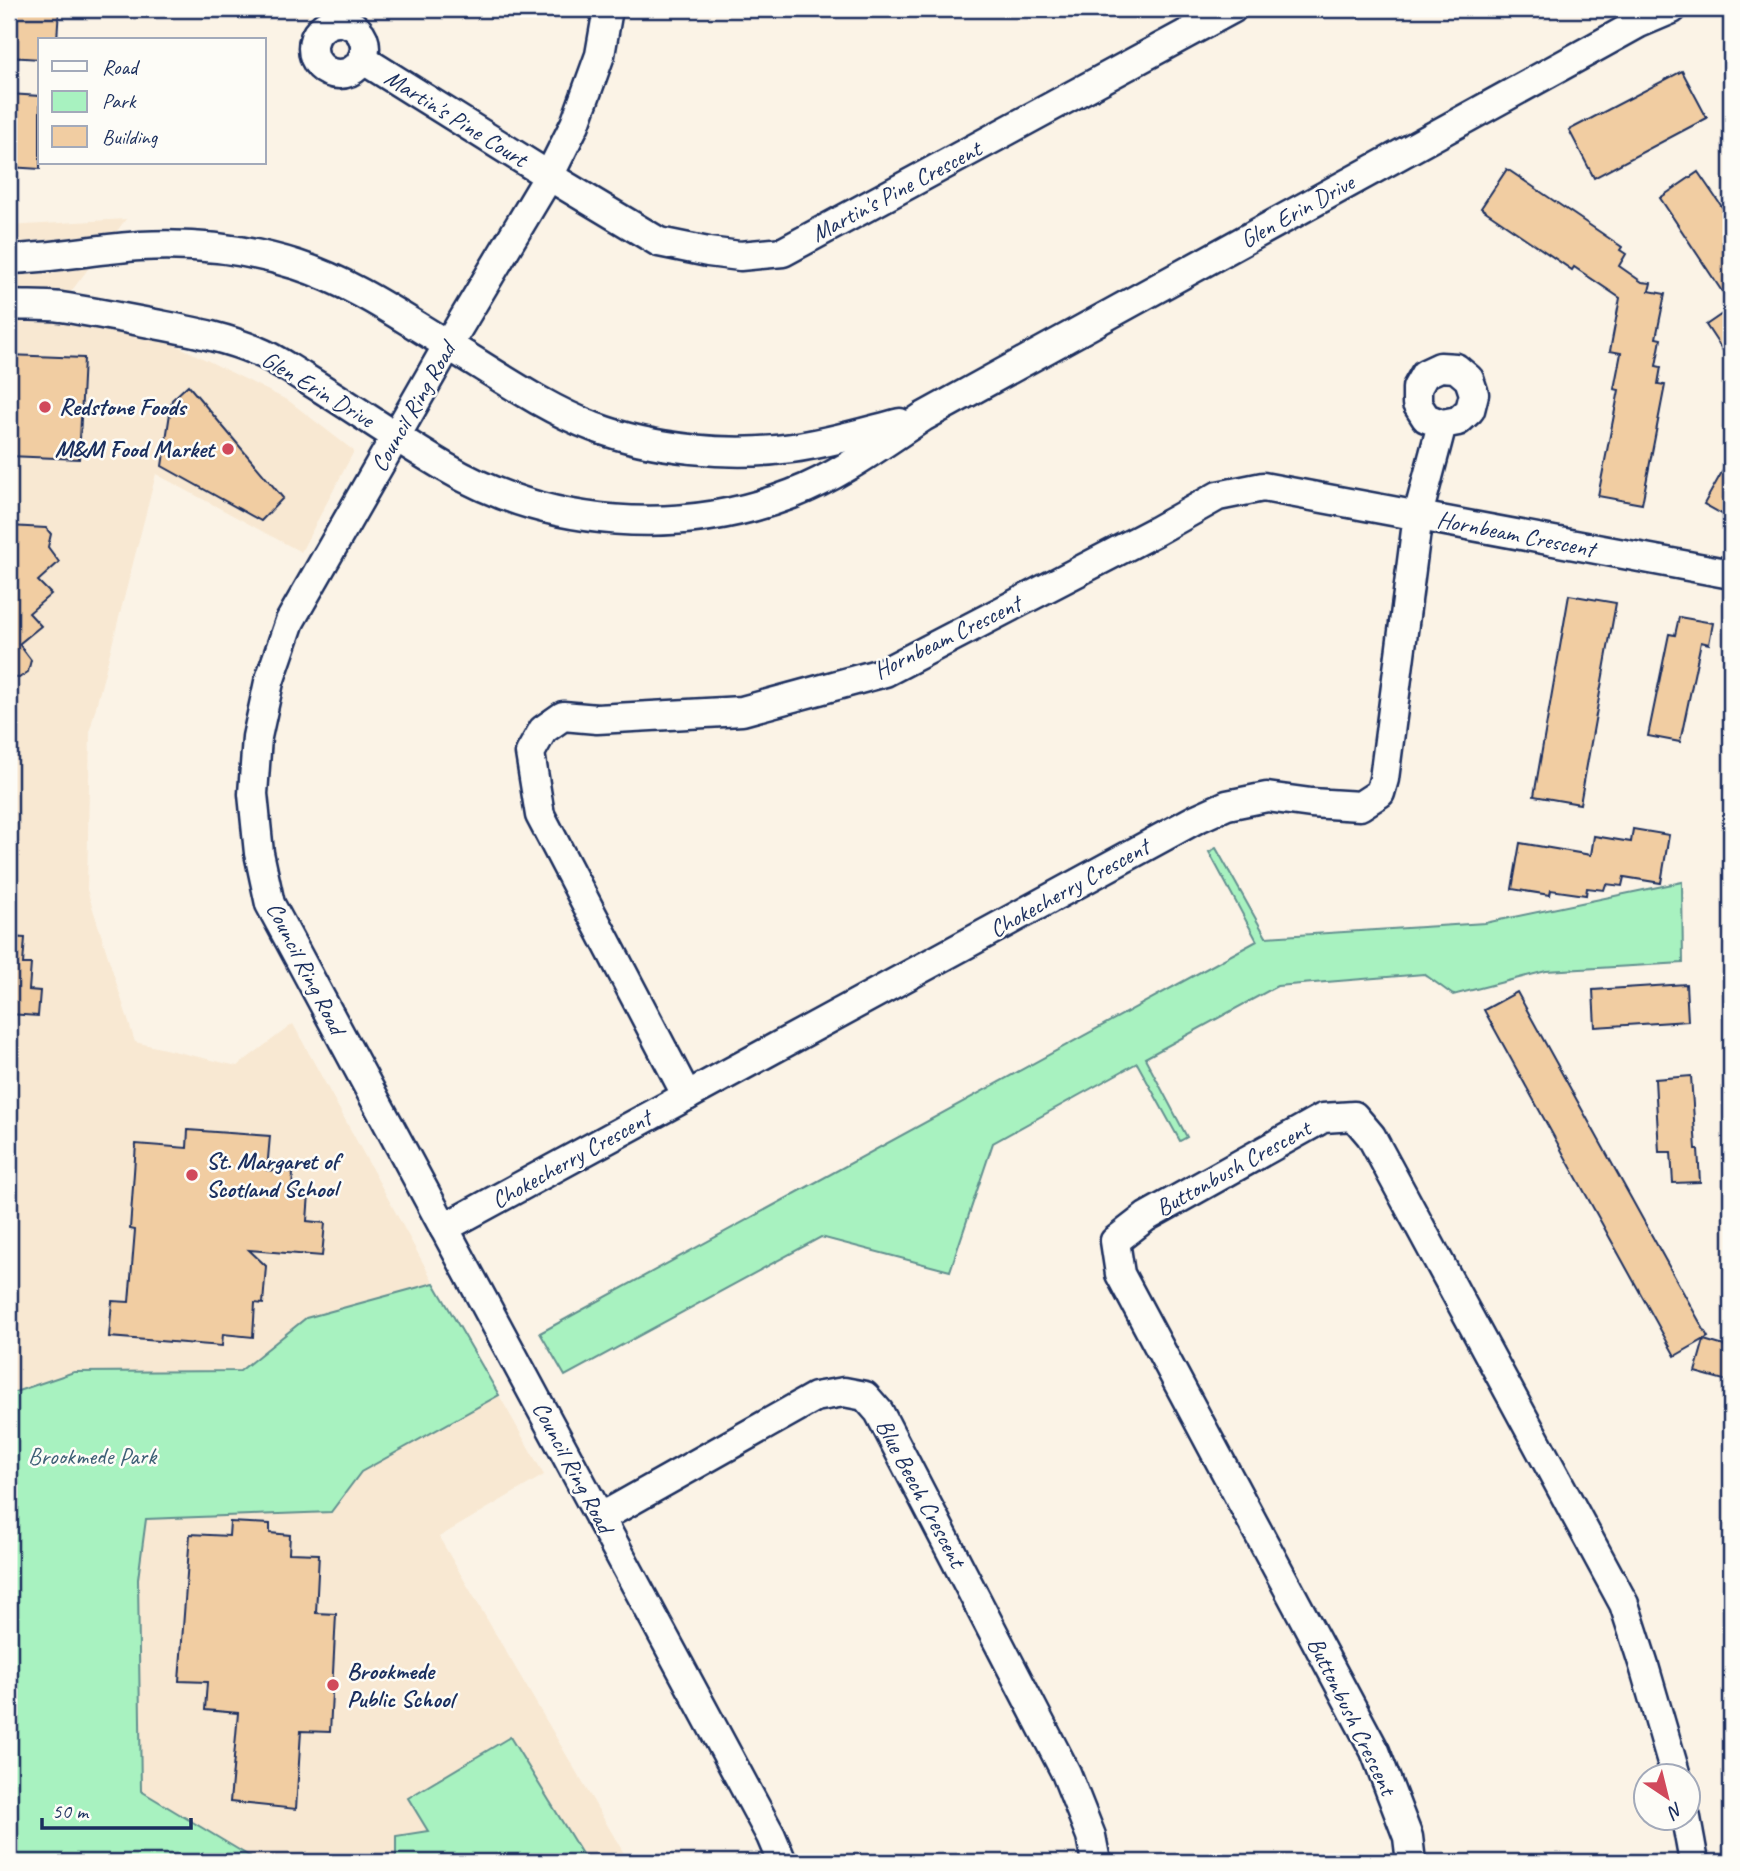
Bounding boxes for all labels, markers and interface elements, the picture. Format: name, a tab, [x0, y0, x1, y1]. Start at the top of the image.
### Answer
legend	[38, 38, 266, 164]
text: Road	[102, 54, 141, 80]
street label: Martin's Pine Court	[379, 62, 534, 175]
text: Park	[102, 88, 137, 114]
text: Building	[102, 124, 159, 150]
street label: Martin's Pine Crescent	[806, 133, 988, 248]
street label: Glen Erin Drive	[1235, 166, 1361, 255]
street label: Council Ring Road	[364, 334, 464, 477]
street label: Glen Erin Drive	[256, 344, 381, 435]
place label: Redstone Foods	[59, 392, 188, 422]
marker: Redstone Foods	[37, 399, 53, 415]
place label: M&M Food Market	[55, 434, 217, 464]
marker: M&M Food Market	[220, 441, 236, 457]
street label: Hornbeam Crescent	[1435, 504, 1600, 565]
street label: Hornbeam Crescent	[869, 587, 1028, 686]
street label: Chokecherry Crescent	[984, 830, 1157, 944]
street label: Council Ring Road	[260, 897, 354, 1042]
street label: Chokecherry Crescent	[486, 1101, 659, 1215]
street label: Buttonbush Crescent	[1150, 1112, 1317, 1223]
place label: St. Margaret of Scotland School	[206, 1146, 344, 1204]
marker: St. Margaret of Scotland School	[184, 1167, 200, 1183]
street label: Council Ring Road	[526, 1396, 622, 1541]
street label: Blue Beech Crescent	[869, 1414, 974, 1574]
park label: Brookmede Park	[28, 1441, 158, 1471]
street label: Buttonbush Crescent	[1301, 1632, 1404, 1802]
place label: Brookmede Public School	[347, 1656, 458, 1714]
marker: Brookmede Public School	[325, 1677, 341, 1693]
north arrow	[1632, 1762, 1702, 1832]
scale bar	[42, 1787, 191, 1831]
text: N	[1662, 1797, 1688, 1825]
text: 50 m	[52, 1798, 90, 1824]

